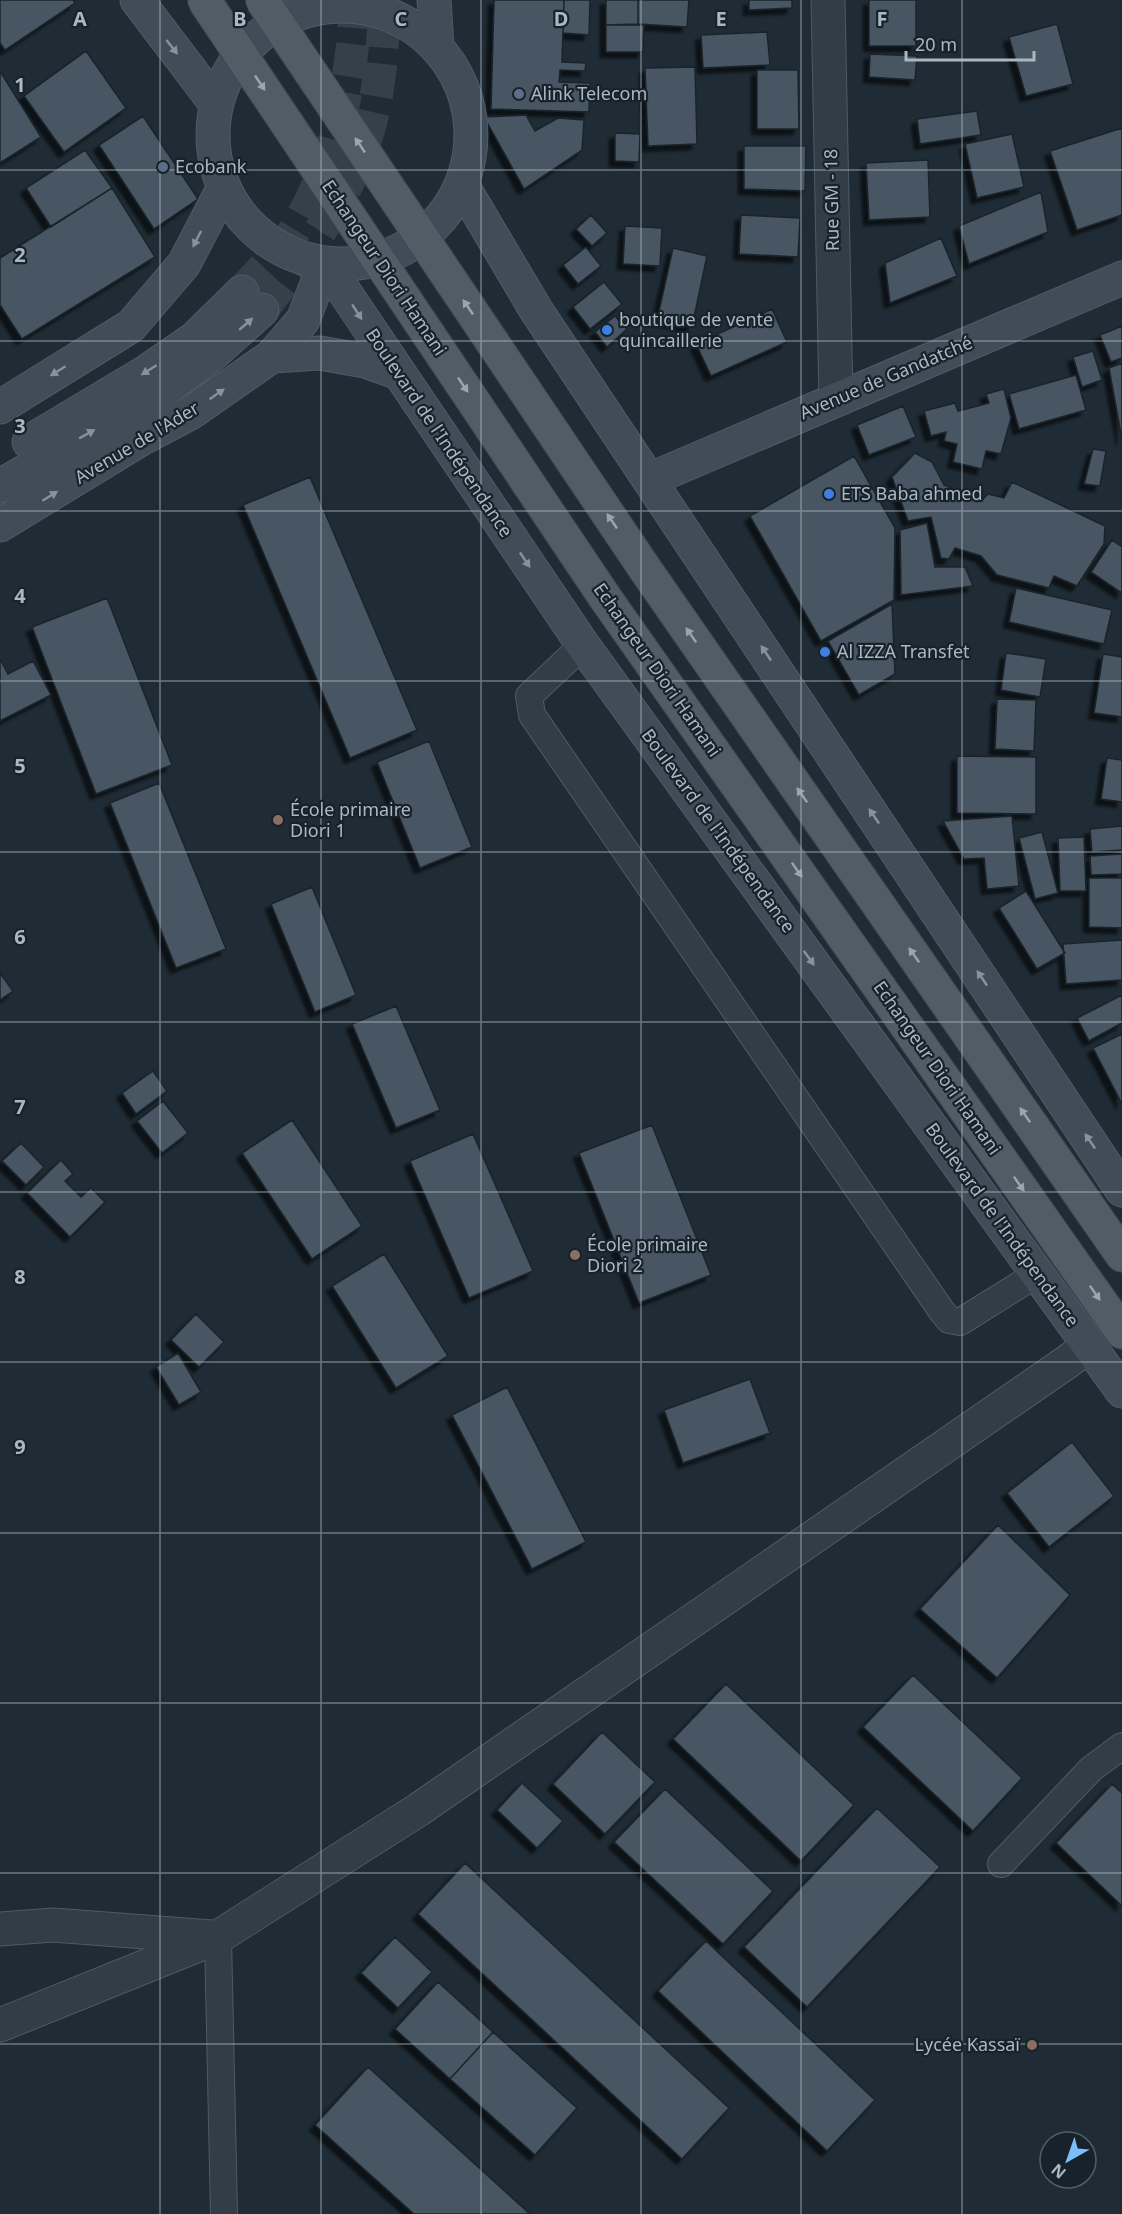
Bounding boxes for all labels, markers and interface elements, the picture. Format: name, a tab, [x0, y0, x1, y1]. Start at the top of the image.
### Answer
text: A	[73, 5, 87, 32]
text: B	[233, 5, 247, 32]
text: C	[395, 5, 408, 32]
text: D	[554, 5, 568, 32]
text: E	[715, 5, 727, 32]
text: F	[877, 5, 887, 32]
scale bar	[906, 24, 1034, 62]
text: 20 m	[915, 32, 957, 56]
one-way arrow	[165, 39, 178, 55]
text: 1	[14, 71, 26, 98]
one-way arrow	[255, 75, 266, 92]
place label: Alink Telecom	[531, 81, 647, 105]
marker: Alink Telecom	[512, 87, 526, 101]
one-way arrow	[354, 136, 365, 153]
street label: Rue GM - 18	[818, 149, 844, 251]
place label: Ecobank	[175, 154, 247, 178]
marker: Ecobank	[156, 160, 170, 174]
street label: Echangeur Diori Hamani	[317, 175, 453, 360]
one-way arrow	[192, 231, 202, 248]
text: 2	[14, 241, 26, 268]
one-way arrow	[462, 299, 474, 315]
one-way arrow	[351, 304, 362, 320]
place label: boutique de vente quincaillerie	[619, 307, 773, 352]
one-way arrow	[238, 318, 253, 331]
street label: Boulevard de l'Indépendance	[361, 323, 519, 541]
marker: boutique de vente quincaillerie	[600, 323, 614, 337]
street label: Avenue de Gandatché	[795, 330, 976, 424]
one-way arrow	[141, 364, 157, 375]
one-way arrow	[50, 365, 67, 376]
one-way arrow	[457, 377, 468, 393]
one-way arrow	[209, 389, 225, 400]
street label: Avenue de l'Ader	[70, 395, 204, 489]
text: 3	[14, 412, 26, 439]
one-way arrow	[78, 430, 95, 440]
place label: ETS Baba ahmed	[841, 481, 983, 505]
marker: ETS Baba ahmed	[822, 487, 836, 501]
one-way arrow	[42, 490, 58, 501]
one-way arrow	[607, 513, 618, 529]
one-way arrow	[519, 552, 531, 568]
street label: Echangeur Diori Hamani	[589, 578, 727, 761]
text: 4	[14, 582, 26, 609]
one-way arrow	[685, 628, 697, 644]
place label: Al IZZA Transfet	[837, 639, 970, 663]
one-way arrow	[761, 645, 772, 662]
marker: Al IZZA Transfet	[818, 645, 832, 659]
street label: Boulevard de l'Indépendance	[637, 724, 801, 937]
text: 5	[14, 752, 26, 779]
one-way arrow	[796, 788, 808, 804]
place label: École primaire Diori 1	[290, 797, 411, 842]
one-way arrow	[869, 808, 880, 824]
marker: École primaire Diori 1	[271, 813, 285, 827]
one-way arrow	[791, 861, 803, 877]
text: 6	[14, 923, 26, 950]
one-way arrow	[908, 948, 920, 964]
one-way arrow	[803, 951, 815, 966]
one-way arrow	[976, 971, 988, 987]
street label: Echangeur Diori Hamani	[869, 976, 1007, 1159]
text: 7	[14, 1093, 26, 1120]
one-way arrow	[1019, 1108, 1031, 1124]
street label: Boulevard de l'Indépendance	[921, 1118, 1085, 1331]
one-way arrow	[1084, 1133, 1095, 1149]
one-way arrow	[1013, 1175, 1025, 1191]
place label: École primaire Diori 2	[587, 1232, 708, 1277]
marker: École primaire Diori 2	[568, 1248, 582, 1262]
text: 8	[14, 1263, 26, 1290]
one-way arrow	[1089, 1284, 1101, 1300]
text: 9	[14, 1433, 26, 1460]
place label: Lycée Kassaï	[915, 2032, 1020, 2056]
marker: Lycée Kassaï	[1025, 2038, 1039, 2052]
north arrow	[1038, 2130, 1098, 2190]
text: N	[1046, 2159, 1070, 2184]

